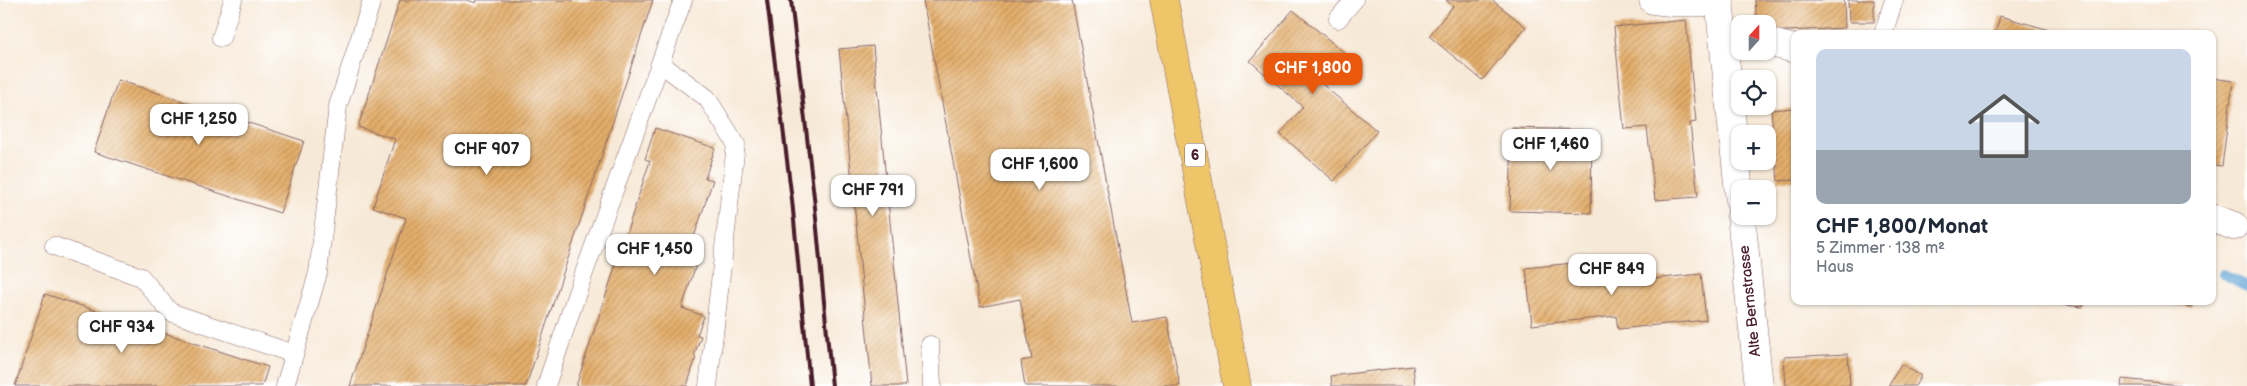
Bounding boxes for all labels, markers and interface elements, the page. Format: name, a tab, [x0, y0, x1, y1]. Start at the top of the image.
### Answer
north arrow	[1731, 15, 1776, 60]
map controls	[1731, 15, 1776, 225]
pin: CHF 1,800	[1256, 52, 1370, 95]
text: CHF 1,800	[1274, 59, 1352, 78]
button: locate	[1731, 70, 1776, 115]
icon: home	[1959, 81, 2049, 171]
pin: CHF 1,250	[142, 104, 256, 146]
text: CHF 1,250	[161, 110, 237, 129]
button: +	[1731, 125, 1776, 170]
pin: CHF 1,460	[1494, 128, 1608, 171]
pin: CHF 907	[441, 134, 533, 176]
text: CHF 1,460	[1513, 135, 1589, 154]
text: CHF 907	[454, 140, 520, 159]
road number: 6	[1185, 144, 1205, 166]
pin: CHF 1,600	[983, 148, 1097, 191]
text: CHF 1,600	[1001, 155, 1079, 174]
pin: CHF 791	[827, 174, 919, 217]
button: −	[1731, 180, 1776, 225]
text: CHF 791	[842, 181, 904, 200]
text: CHF 1,800/Monat	[1816, 214, 1988, 239]
pin: CHF 1,450	[598, 234, 712, 276]
text: 5 Zimmer · 138 m²	[1816, 239, 1945, 258]
text: CHF 1,450	[617, 240, 693, 259]
street label: Alte Bernstrasse	[1735, 244, 1765, 358]
pin: CHF 849	[1566, 254, 1658, 296]
text: Haus	[1816, 258, 1854, 277]
text: CHF 849	[1579, 260, 1645, 279]
pin: CHF 934	[76, 312, 168, 354]
text: CHF 934	[89, 318, 155, 337]

